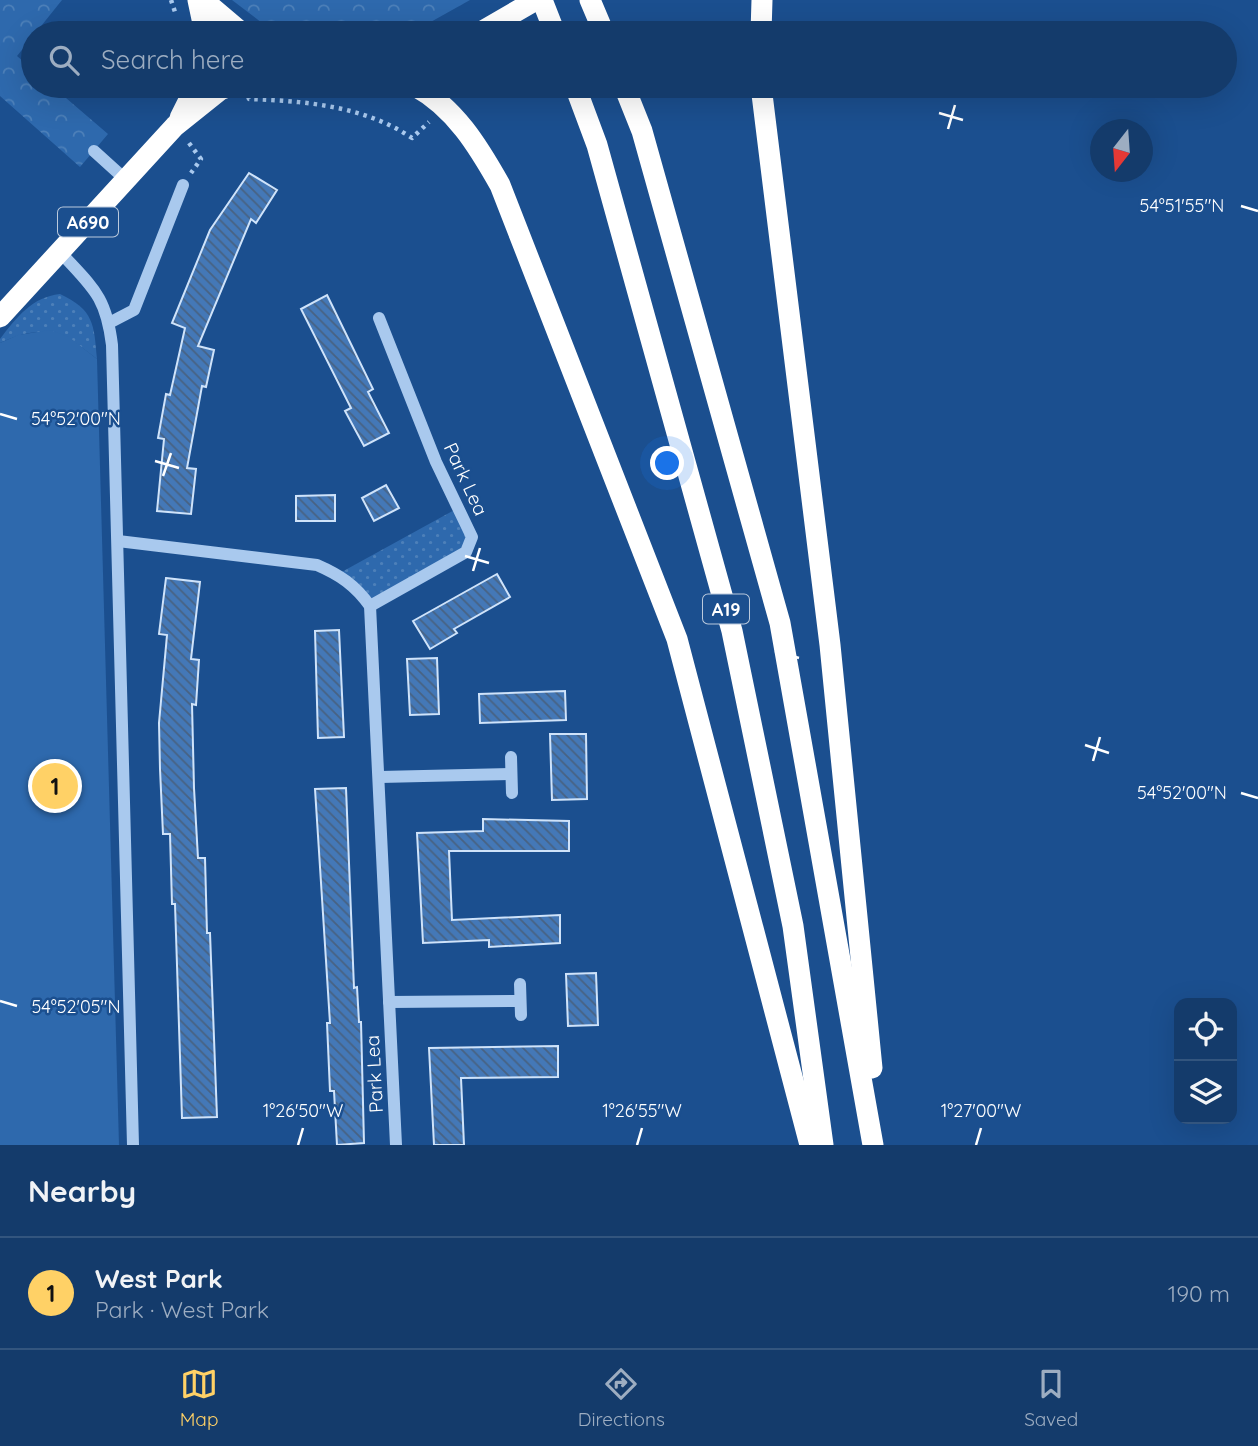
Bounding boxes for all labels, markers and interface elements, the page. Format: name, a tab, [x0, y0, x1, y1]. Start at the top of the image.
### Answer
search box	[21, 21, 1237, 98]
icon: search	[45, 41, 83, 79]
text: Search here	[101, 43, 245, 76]
north arrow	[1090, 119, 1153, 182]
text: 54°51'55"N	[1140, 194, 1224, 217]
road number: A690	[58, 208, 118, 236]
text: 54°52'00"N	[31, 407, 121, 430]
street label: Park Lea	[439, 439, 493, 519]
your location	[650, 446, 684, 480]
road number: A19	[703, 594, 749, 624]
pin: 1	[32, 760, 78, 812]
text: 54°52'00"N	[1137, 781, 1227, 804]
text: 54°52'05"N	[31, 995, 121, 1018]
map controls	[1174, 998, 1237, 1124]
button: locate	[1174, 998, 1237, 1061]
street label: Park Lea	[360, 1035, 388, 1113]
button: layers	[1174, 1061, 1237, 1124]
text: 1°26'50"W	[263, 1099, 343, 1122]
text: 1°26'55"W	[602, 1099, 682, 1122]
text: 1°27'00"W	[941, 1099, 1021, 1122]
text: Nearby	[28, 1172, 136, 1210]
text: West Park	[95, 1262, 223, 1295]
text: 1	[47, 1279, 55, 1308]
text: 190 m	[1168, 1279, 1230, 1308]
text: Park · West Park	[95, 1295, 269, 1324]
tab: Map	[180, 1365, 218, 1431]
tab: Directions	[578, 1365, 665, 1431]
tab: Saved	[1024, 1365, 1078, 1431]

